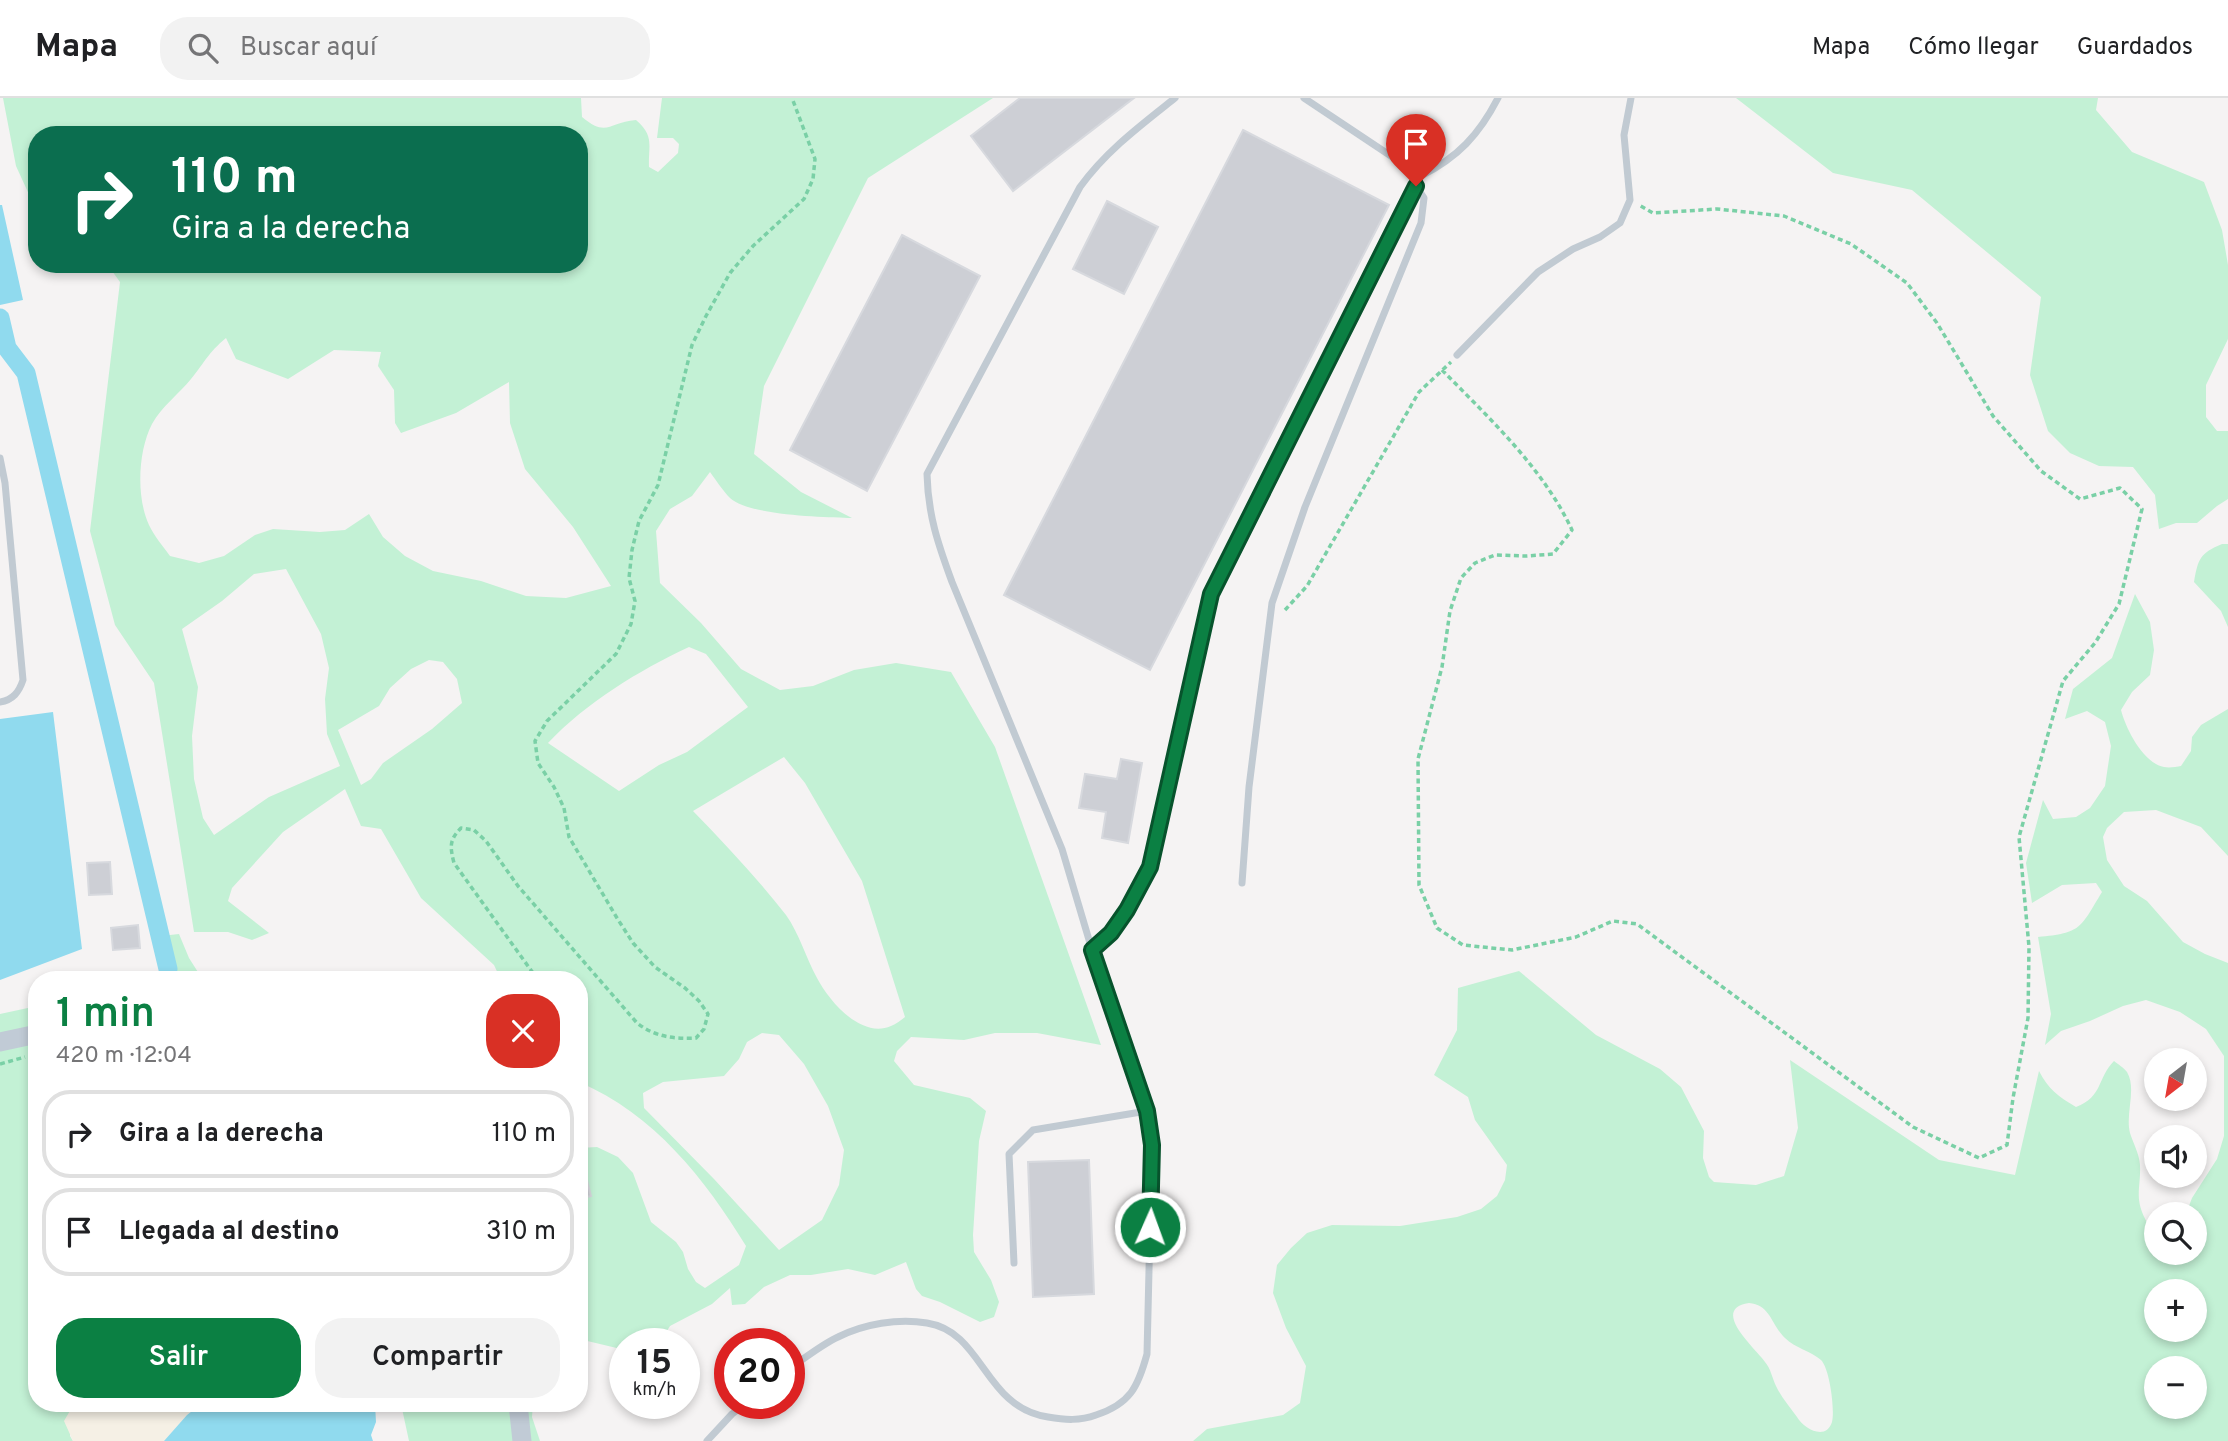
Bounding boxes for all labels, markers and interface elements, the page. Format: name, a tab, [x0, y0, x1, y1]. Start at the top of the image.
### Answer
search box	[160, 17, 650, 80]
text: Mapa	[35, 27, 118, 69]
icon: search	[184, 29, 222, 67]
text: Buscar aquí	[240, 32, 377, 65]
text: Mapa	[1812, 33, 1870, 63]
text: Cómo llegar	[1908, 33, 2039, 63]
text: Guardados	[2077, 33, 2193, 63]
pin	[1386, 114, 1446, 186]
icon: arrive	[1397, 125, 1435, 163]
text: 110 m	[171, 149, 298, 211]
icon: right	[56, 154, 147, 245]
text: Gira a la derecha	[171, 210, 410, 250]
text: 1 min	[56, 989, 155, 1042]
button: close	[486, 994, 560, 1068]
text: 420 m · 12:04	[56, 1042, 192, 1071]
north arrow	[2144, 1048, 2207, 1111]
map controls	[2144, 1048, 2207, 1419]
icon: right	[60, 1115, 98, 1153]
text: Gira a la derecha	[119, 1118, 324, 1151]
text: 110 m	[492, 1118, 556, 1151]
button: sound	[2144, 1125, 2207, 1188]
position arrow	[1113, 1190, 1187, 1264]
button: search	[2144, 1202, 2207, 1265]
icon: arrive	[60, 1213, 98, 1251]
text: Llegada al destino	[119, 1216, 339, 1249]
text: 310 m	[486, 1216, 556, 1249]
button: +	[2144, 1279, 2207, 1342]
button: Salir	[56, 1318, 301, 1398]
button: Compartir	[315, 1318, 560, 1398]
speed limit sign: 20	[714, 1328, 805, 1419]
text: 15	[637, 1342, 672, 1386]
button: −	[2144, 1356, 2207, 1419]
text: km/h	[633, 1379, 676, 1402]

